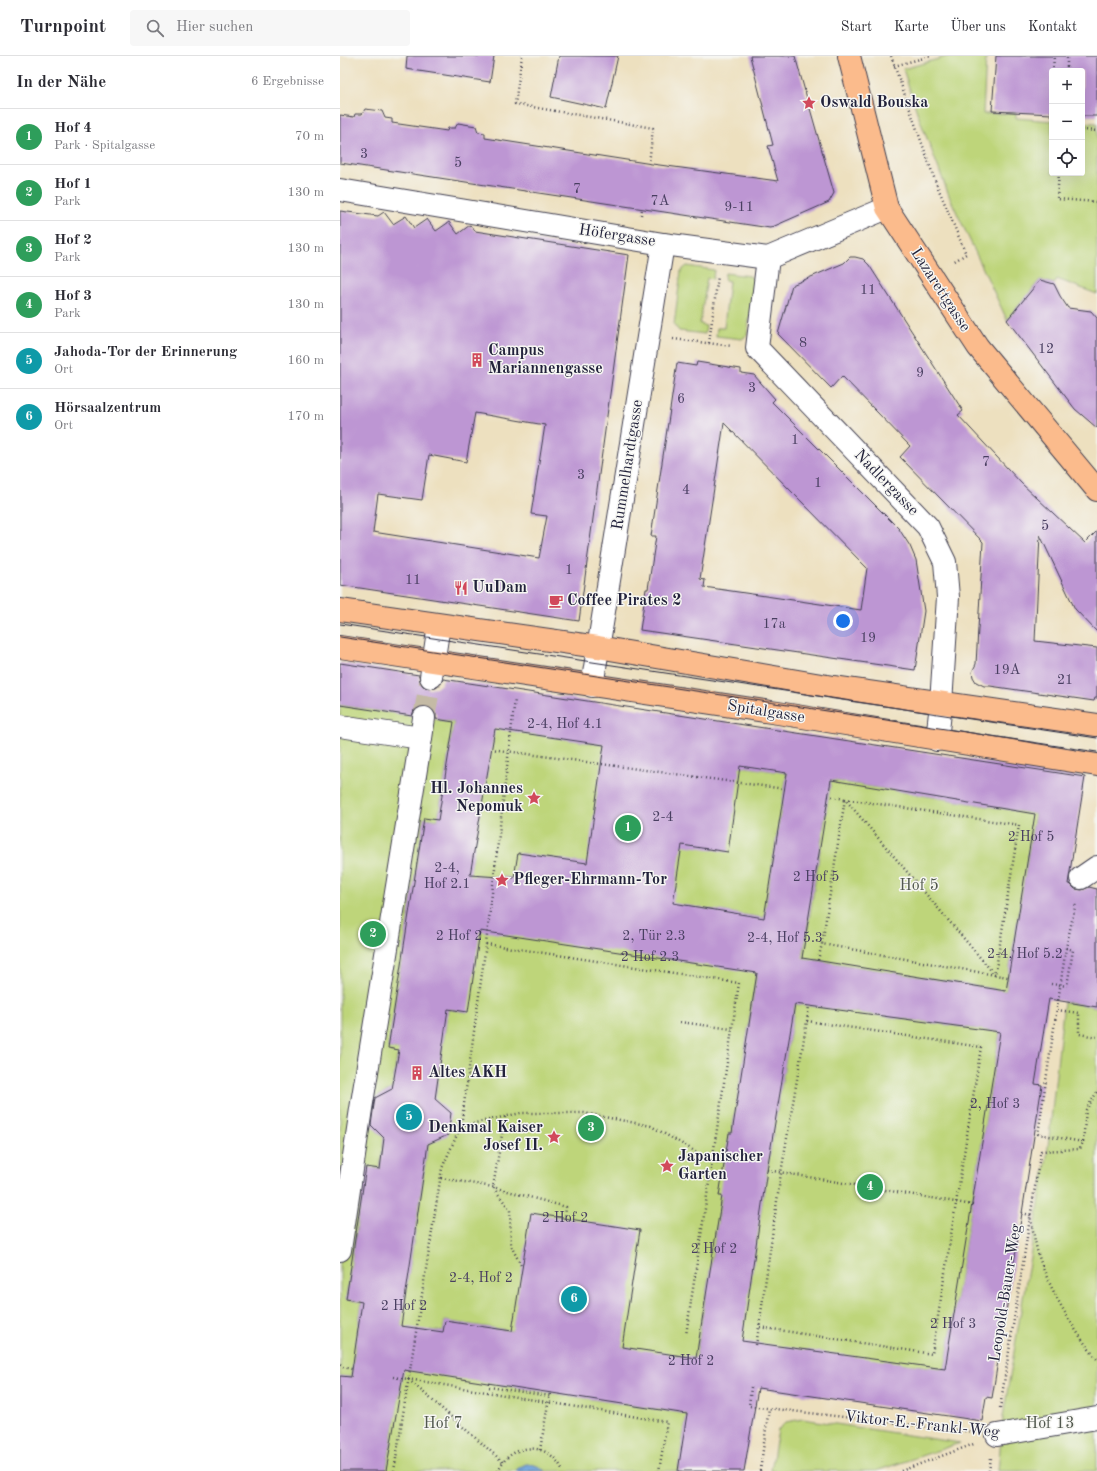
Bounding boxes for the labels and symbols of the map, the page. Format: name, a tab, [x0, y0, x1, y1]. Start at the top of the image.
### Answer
place icon: Oswald Bouska	[801, 95, 817, 111]
place label: Oswald Bouska	[820, 95, 928, 111]
house number: 3	[360, 147, 368, 161]
house number: 5	[454, 156, 462, 170]
house number: 7	[573, 182, 581, 196]
house number: 7A	[651, 194, 670, 208]
house number: 9-11	[724, 200, 754, 214]
street label: Höfergasse	[577, 222, 657, 250]
street label: Lazarettgasse	[907, 245, 973, 335]
house number: 11	[860, 283, 876, 297]
house number: 8	[799, 336, 807, 350]
house number: 12	[1038, 342, 1054, 356]
place label: Campus Mariannengasse	[488, 343, 603, 377]
building icon: Campus Mariannengasse	[469, 352, 485, 368]
house number: 9	[916, 366, 924, 380]
house number: 3	[748, 381, 756, 395]
house number: 6	[677, 392, 685, 406]
street label: Rummelhardtgasse	[610, 399, 646, 531]
house number: 1	[791, 433, 799, 447]
street label: Nadlergasse	[851, 447, 921, 519]
house number: 7	[982, 455, 990, 469]
house number: 3	[577, 468, 585, 482]
house number: 1	[814, 476, 822, 490]
house number: 4	[682, 483, 690, 497]
house number: 5	[1041, 519, 1049, 533]
house number: 1	[565, 563, 573, 577]
house number: 11	[405, 573, 421, 587]
restaurant icon: UuDam	[453, 580, 469, 596]
place label: UuDam	[472, 580, 527, 596]
cafe icon: Coffee Pirates 2	[548, 593, 564, 609]
place label: Coffee Pirates 2	[567, 593, 681, 609]
your location	[833, 611, 853, 631]
house number: 17a	[762, 617, 786, 631]
house number: 19	[860, 631, 876, 645]
house number: 19A	[994, 663, 1021, 677]
house number: 21	[1057, 673, 1073, 687]
street label: Spitalgasse	[726, 698, 806, 726]
house number: 2-4, Hof 4.1	[527, 717, 603, 731]
place label: Hl. Johannes Nepomuk	[430, 781, 523, 815]
place icon: Hl. Johannes Nepomuk	[526, 790, 542, 806]
house number: 2-4	[652, 810, 674, 824]
pin: 1	[615, 813, 641, 843]
house number: 2 Hof 5	[1008, 830, 1054, 844]
house number: 2-4, Hof 2.1	[424, 861, 470, 891]
house number: 2 Hof 5	[793, 870, 839, 884]
place icon: Pfleger-Ehrmann-Tor	[494, 872, 510, 888]
place label: Pfleger-Ehrmann-Tor	[513, 872, 667, 888]
park label: Hof 5	[899, 878, 939, 894]
pin: 2	[360, 919, 386, 949]
house number: 2 Hof 2	[436, 929, 482, 943]
house number: 2, Tür 2.3	[622, 929, 686, 943]
house number: 2-4, Hof 5.3	[747, 931, 823, 945]
house number: 2-4, Hof 5.2	[987, 947, 1063, 961]
house number: 2 Hof 2.3	[621, 950, 679, 964]
building icon: Altes AKH	[409, 1065, 425, 1081]
place label: Altes AKH	[428, 1065, 507, 1081]
house number: 2, Hof 3	[970, 1097, 1020, 1111]
pin: 5	[396, 1102, 422, 1132]
pin: 3	[578, 1113, 604, 1143]
place label: Denkmal Kaiser Josef II.	[428, 1120, 543, 1154]
place icon: Denkmal Kaiser Josef II.	[546, 1129, 562, 1145]
place label: Japanischer Garten	[678, 1149, 763, 1183]
place icon: Japanischer Garten	[659, 1158, 675, 1174]
pin: 4	[857, 1172, 883, 1202]
house number: 2 Hof 2	[542, 1211, 588, 1225]
street label: Leopold-Bauer-Weg	[987, 1222, 1025, 1363]
house number: 2 Hof 2	[691, 1242, 737, 1256]
house number: 2-4, Hof 2	[449, 1271, 513, 1285]
pin: 6	[561, 1284, 587, 1314]
house number: 2 Hof 2	[381, 1299, 427, 1313]
house number: 2 Hof 3	[930, 1317, 976, 1331]
house number: 2 Hof 2	[668, 1354, 714, 1368]
street label: Viktor-E.-Frankl-Weg	[844, 1409, 1001, 1441]
park label: Hof 7	[423, 1416, 463, 1432]
park label: Hof 13	[1026, 1416, 1074, 1432]

